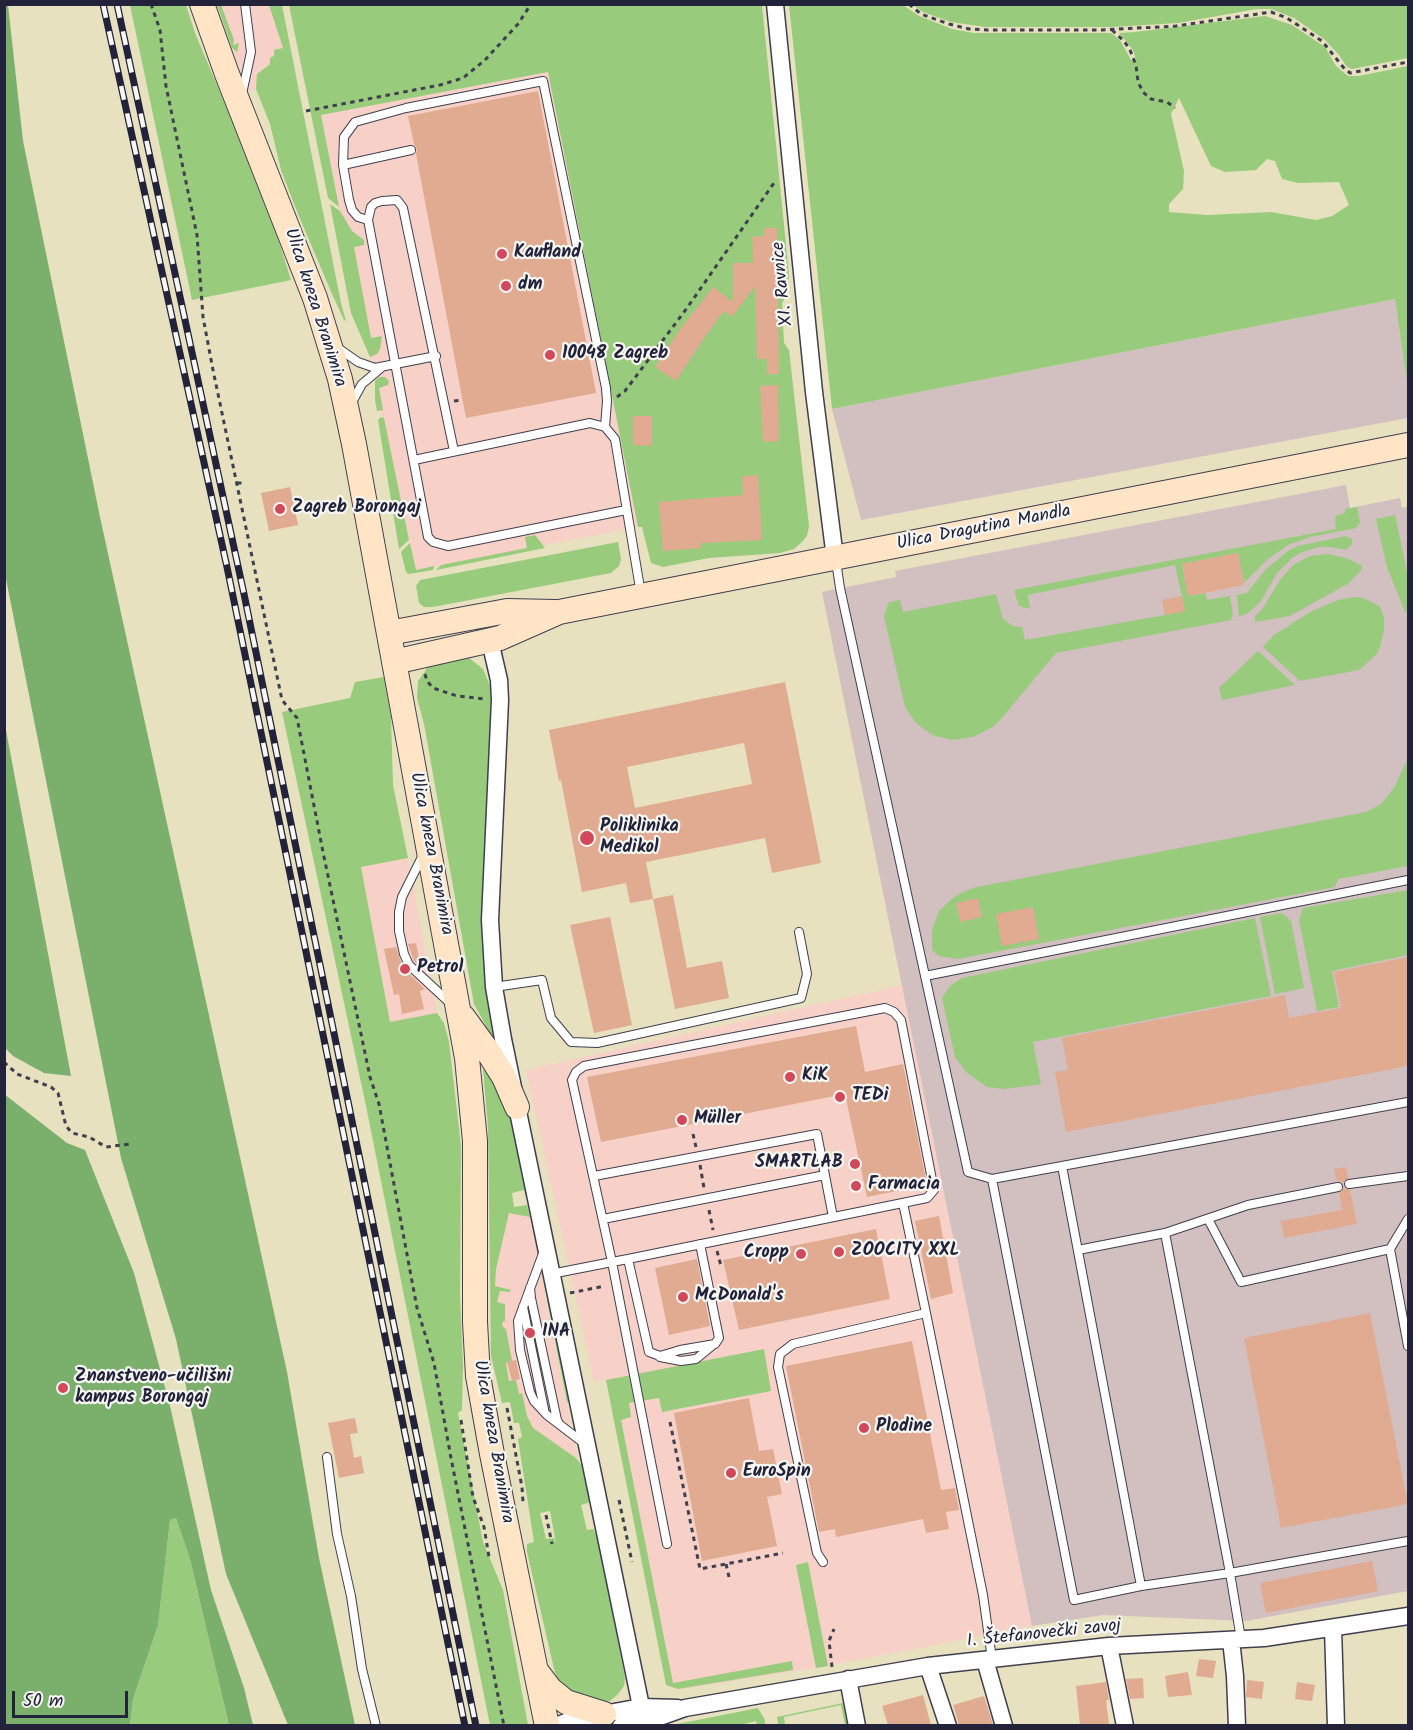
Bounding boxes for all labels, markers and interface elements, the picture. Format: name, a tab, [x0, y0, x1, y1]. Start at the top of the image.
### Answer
street label: Ulica kneza Branimira	[278, 226, 350, 390]
street label: XI. Ravnice	[769, 241, 799, 327]
place label: Kaufland	[514, 243, 581, 265]
marker: Kaufland	[495, 247, 509, 261]
place label: dm	[518, 275, 542, 297]
marker: dm	[499, 279, 513, 293]
place label: 10048 Zagreb	[562, 344, 668, 366]
marker: 10048 Zagreb	[543, 348, 557, 362]
place label: Zagreb Borongaj	[292, 498, 421, 520]
marker: Zagreb Borongaj	[273, 502, 287, 516]
street label: Ulica Dragutina Mandla	[895, 502, 1073, 556]
street label: Ulica kneza Branimira	[404, 771, 456, 937]
place label: Poliklinika Medikol	[600, 817, 679, 860]
marker: Poliklinika Medikol	[578, 829, 596, 847]
place label: Petrol	[417, 958, 463, 980]
marker: Petrol	[398, 962, 412, 976]
place label: KiK	[802, 1066, 828, 1088]
marker: KiK	[783, 1070, 797, 1084]
place label: TEDi	[852, 1086, 888, 1108]
marker: TEDi	[833, 1090, 847, 1104]
place label: Müller	[694, 1109, 741, 1131]
marker: Müller	[675, 1113, 689, 1127]
place label: SMARTLAB	[755, 1153, 843, 1175]
marker: SMARTLAB	[848, 1157, 862, 1171]
place label: Farmacia	[868, 1175, 940, 1197]
marker: Farmacia	[849, 1179, 863, 1193]
place label: ZOOCITY XXL	[851, 1241, 959, 1263]
place label: Cropp	[744, 1243, 789, 1265]
marker: ZOOCITY XXL	[832, 1245, 846, 1259]
marker: Cropp	[794, 1247, 808, 1261]
place label: McDonald's	[695, 1286, 784, 1308]
marker: McDonald's	[676, 1290, 690, 1304]
place label: INA	[542, 1322, 570, 1344]
marker: INA	[523, 1326, 537, 1340]
street label: Ulica kneza Branimira	[467, 1359, 517, 1525]
place label: Znanstveno-učilišni kampus Borongaj	[75, 1367, 231, 1410]
marker: Znanstveno-učilišni kampus Borongaj	[56, 1381, 70, 1395]
place label: Plodine	[876, 1417, 932, 1439]
marker: Plodine	[857, 1421, 871, 1435]
place label: EuroSpin	[743, 1462, 811, 1484]
marker: EuroSpin	[724, 1466, 738, 1480]
street label: I. Štefanovečki zavoj	[966, 1616, 1122, 1654]
scale bar	[15, 1679, 130, 1717]
text: 50 m	[23, 1687, 63, 1716]

